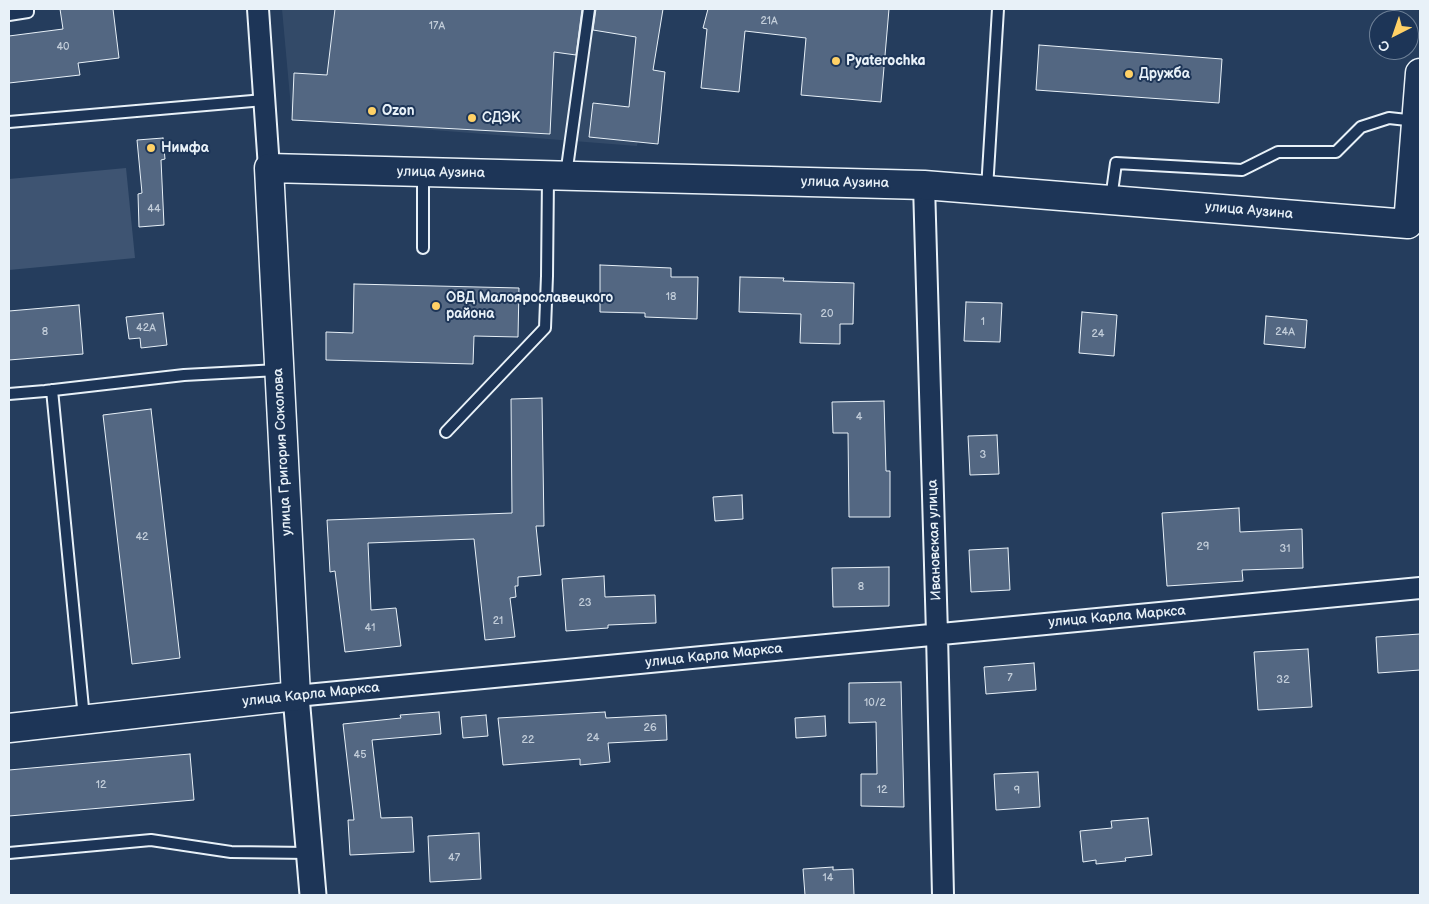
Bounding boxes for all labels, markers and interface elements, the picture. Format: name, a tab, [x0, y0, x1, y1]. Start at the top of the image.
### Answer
north arrow	[1369, 10, 1419, 60]
house number: 21А	[760, 14, 778, 28]
house number: 17А	[429, 19, 445, 33]
text: С	[1375, 36, 1394, 56]
house number: 40	[56, 40, 70, 54]
place label: Pyaterochka	[846, 53, 926, 69]
marker: Pyaterochka	[830, 55, 842, 67]
place label: Дружба	[1139, 66, 1190, 82]
marker: Дружба	[1123, 68, 1135, 80]
place label: Ozon	[382, 103, 415, 119]
marker: Ozon	[366, 105, 378, 117]
place label: СДЭК	[482, 110, 520, 126]
marker: СДЭК	[466, 112, 478, 124]
place label: Нимфа	[161, 140, 209, 156]
marker: Нимфа	[145, 142, 157, 154]
street label: улица Аузина	[397, 164, 485, 182]
street label: улица Аузина	[801, 174, 889, 192]
street label: улица Аузина	[1204, 199, 1294, 223]
house number: 44	[147, 202, 161, 216]
place label: ОВД Малоярославецкого района	[446, 290, 613, 322]
house number: 18	[666, 290, 676, 304]
marker: ОВД Малоярославецкого района	[430, 300, 442, 312]
house number: 20	[821, 307, 833, 321]
house number: 1	[981, 315, 985, 329]
house number: 42А	[136, 321, 156, 335]
house number: 8	[42, 325, 48, 339]
house number: 24А	[1275, 325, 1295, 339]
house number: 24	[1091, 327, 1105, 341]
street label: улица Григория Соколова	[270, 368, 296, 536]
house number: 4	[856, 410, 862, 424]
house number: 3	[980, 448, 986, 462]
street label: Ивановская улица	[924, 479, 946, 601]
house number: 42	[135, 530, 149, 544]
house number: 29	[1197, 540, 1209, 554]
house number: 31	[1279, 542, 1291, 556]
house number: 8	[858, 580, 864, 594]
house number: 23	[578, 596, 592, 610]
street label: улица Карла Маркса	[1048, 603, 1186, 631]
house number: 21	[493, 614, 503, 628]
house number: 41	[365, 621, 375, 635]
street label: улица Карла Маркса	[645, 640, 783, 672]
house number: 7	[1007, 671, 1013, 685]
house number: 32	[1276, 673, 1290, 687]
street label: улица Карла Маркса	[242, 679, 380, 711]
house number: 10/2	[864, 696, 886, 710]
house number: 26	[643, 721, 657, 735]
house number: 24	[586, 731, 600, 745]
house number: 22	[522, 733, 534, 747]
house number: 45	[353, 748, 367, 762]
house number: 12	[96, 778, 106, 792]
house number: 12	[877, 783, 887, 797]
house number: 9	[1014, 784, 1020, 798]
house number: 47	[448, 851, 460, 865]
house number: 14	[823, 871, 833, 885]

